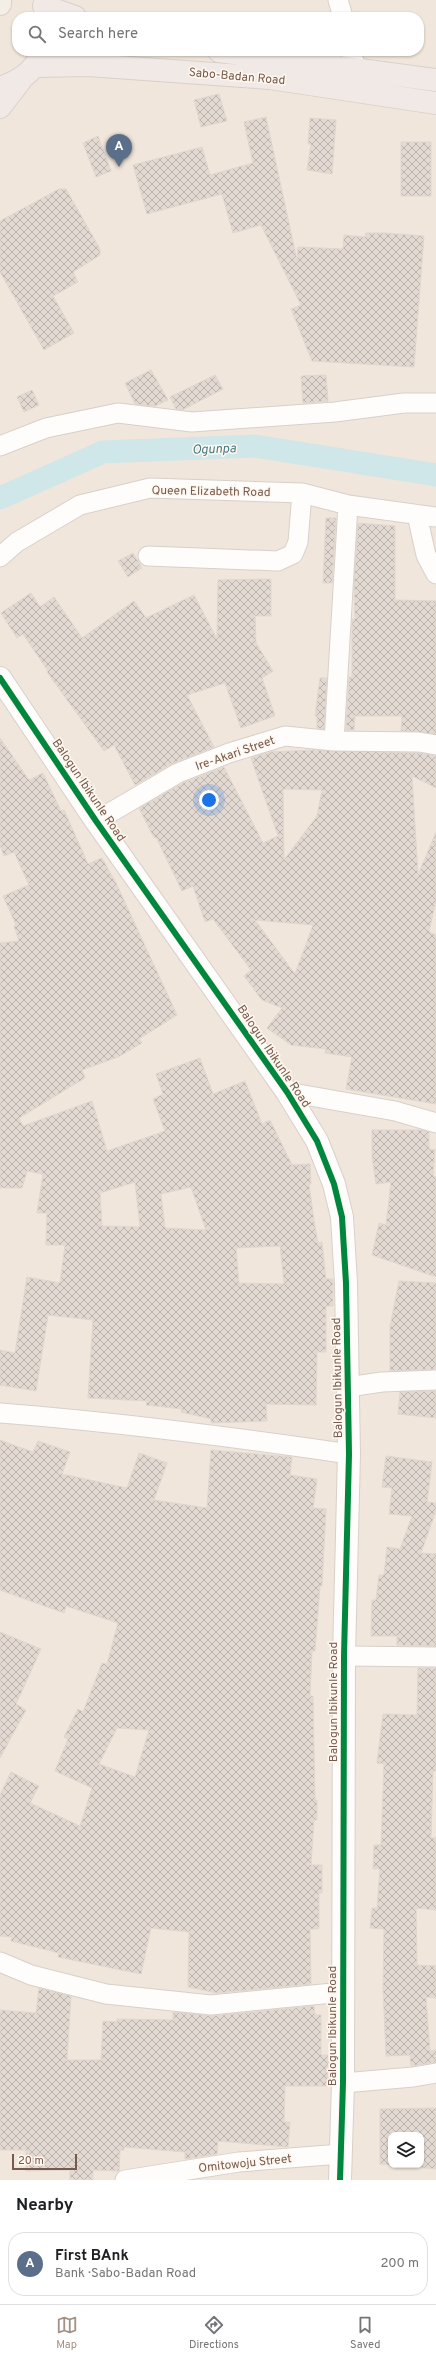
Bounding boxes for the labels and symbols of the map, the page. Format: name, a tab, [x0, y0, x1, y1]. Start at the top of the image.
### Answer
street label: Sabo-Badan Road	[188, 65, 286, 89]
pin: A	[106, 134, 132, 167]
water label: Ogunpa	[192, 441, 237, 459]
street label: Queen Elizabeth Road	[151, 483, 271, 501]
street label: Ire-Akari Street	[193, 733, 277, 775]
street label: Balogun Ibikunle Road	[48, 736, 129, 845]
your location	[199, 790, 219, 810]
street label: Balogun Ibikunle Road	[233, 1002, 314, 1111]
street label: Balogun Ibikunle Road	[329, 1318, 347, 1438]
street label: Balogun Ibikunle Road	[326, 1642, 342, 1762]
street label: Balogun Ibikunle Road	[325, 1966, 341, 2086]
street label: Omitowoju Street	[198, 2151, 293, 2177]
scale bar	[12, 2152, 77, 2171]

